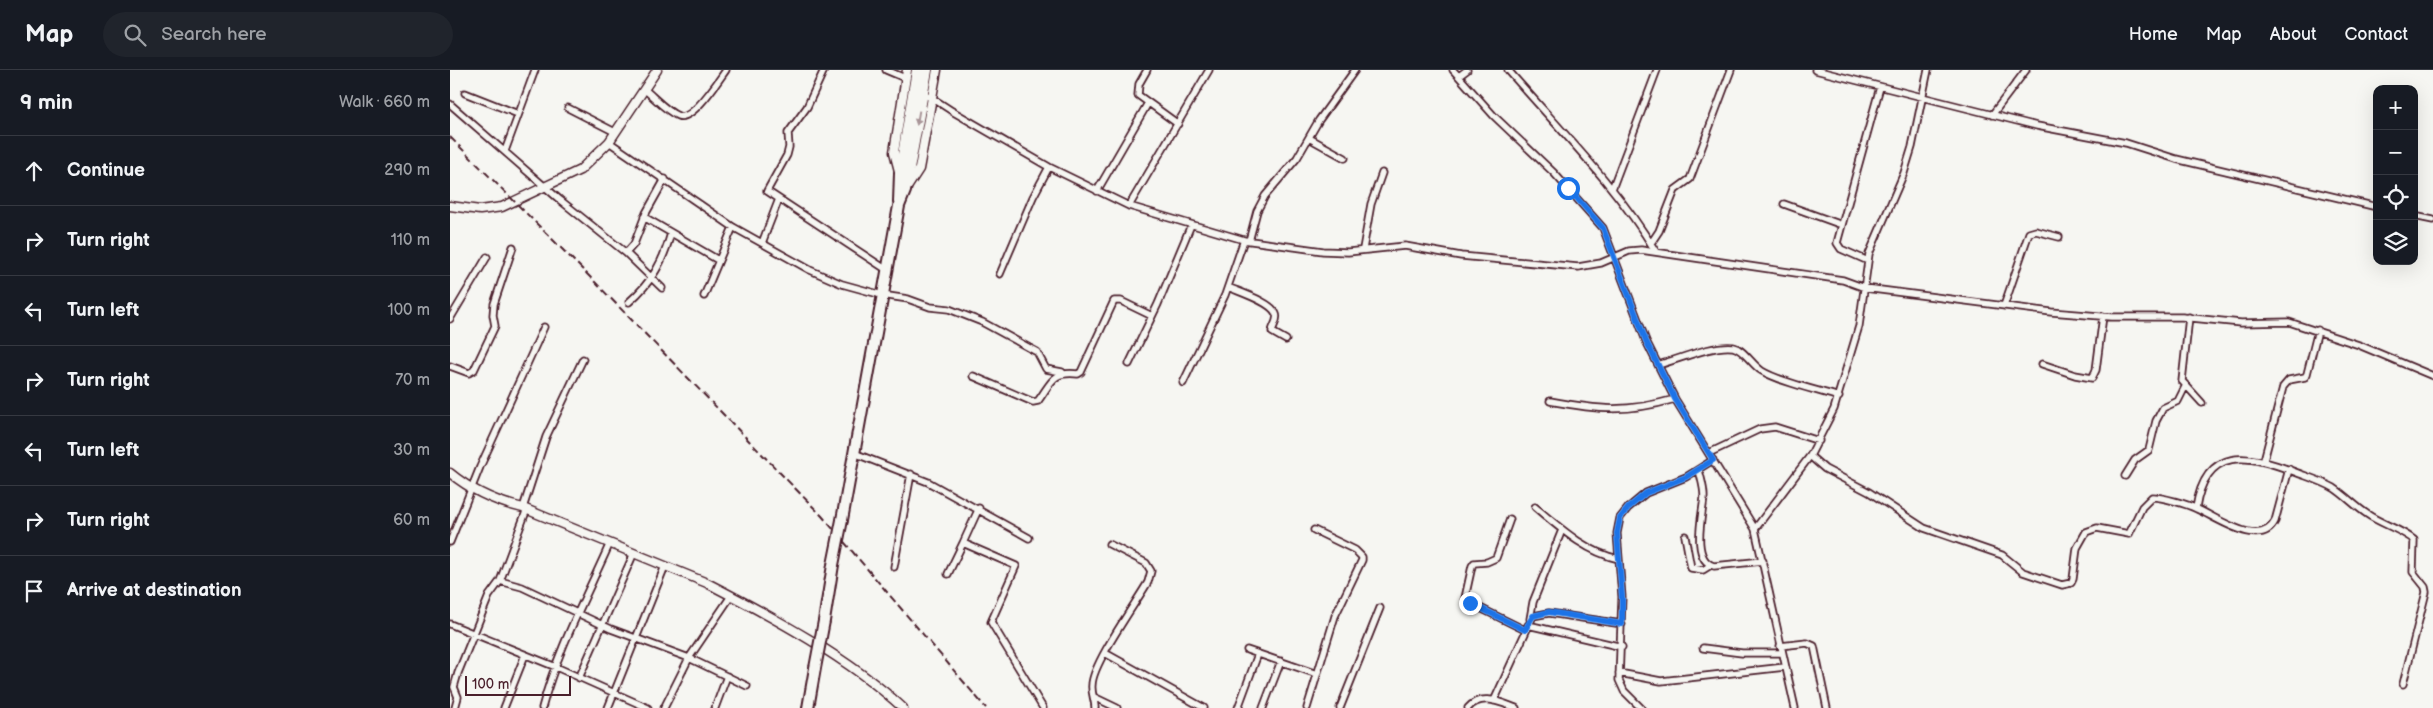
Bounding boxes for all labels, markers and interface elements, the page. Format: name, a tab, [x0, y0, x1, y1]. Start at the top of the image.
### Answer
search box	[103, 12, 453, 57]
text: Map	[25, 20, 73, 49]
icon: search	[121, 21, 149, 49]
text: Search here	[161, 23, 267, 46]
text: Home	[2129, 24, 2178, 45]
text: Map	[2206, 24, 2242, 45]
text: About	[2270, 24, 2317, 45]
text: Contact	[2345, 24, 2408, 45]
map controls	[2373, 85, 2418, 265]
button: +	[2373, 85, 2418, 130]
text: 9 min	[20, 90, 73, 115]
text: Walk · 660 m	[339, 93, 430, 112]
one-way arrow	[914, 110, 922, 126]
button: −	[2373, 130, 2418, 175]
icon: ahead	[20, 157, 48, 185]
text: Continue	[67, 159, 145, 182]
text: 290 m	[384, 161, 430, 180]
button: locate	[2373, 175, 2418, 220]
route start	[1557, 177, 1580, 200]
button: layers	[2373, 220, 2418, 265]
icon: right	[20, 227, 48, 255]
text: Turn right	[67, 229, 150, 252]
text: 110 m	[391, 231, 430, 250]
icon: left	[20, 297, 48, 325]
text: Turn left	[67, 299, 139, 322]
text: 100 m	[387, 301, 430, 320]
icon: right	[20, 367, 48, 395]
text: Turn right	[67, 369, 150, 392]
text: 70 m	[395, 371, 430, 390]
icon: left	[20, 437, 48, 465]
text: Turn left	[67, 439, 139, 462]
text: 30 m	[393, 441, 430, 460]
icon: right	[20, 507, 48, 535]
text: Turn right	[67, 509, 150, 532]
text: 60 m	[393, 511, 430, 530]
icon: arrive	[20, 577, 48, 605]
text: Arrive at destination	[67, 579, 242, 602]
route end	[1459, 592, 1482, 615]
scale bar	[465, 673, 571, 696]
text: 100 m	[472, 676, 509, 693]

